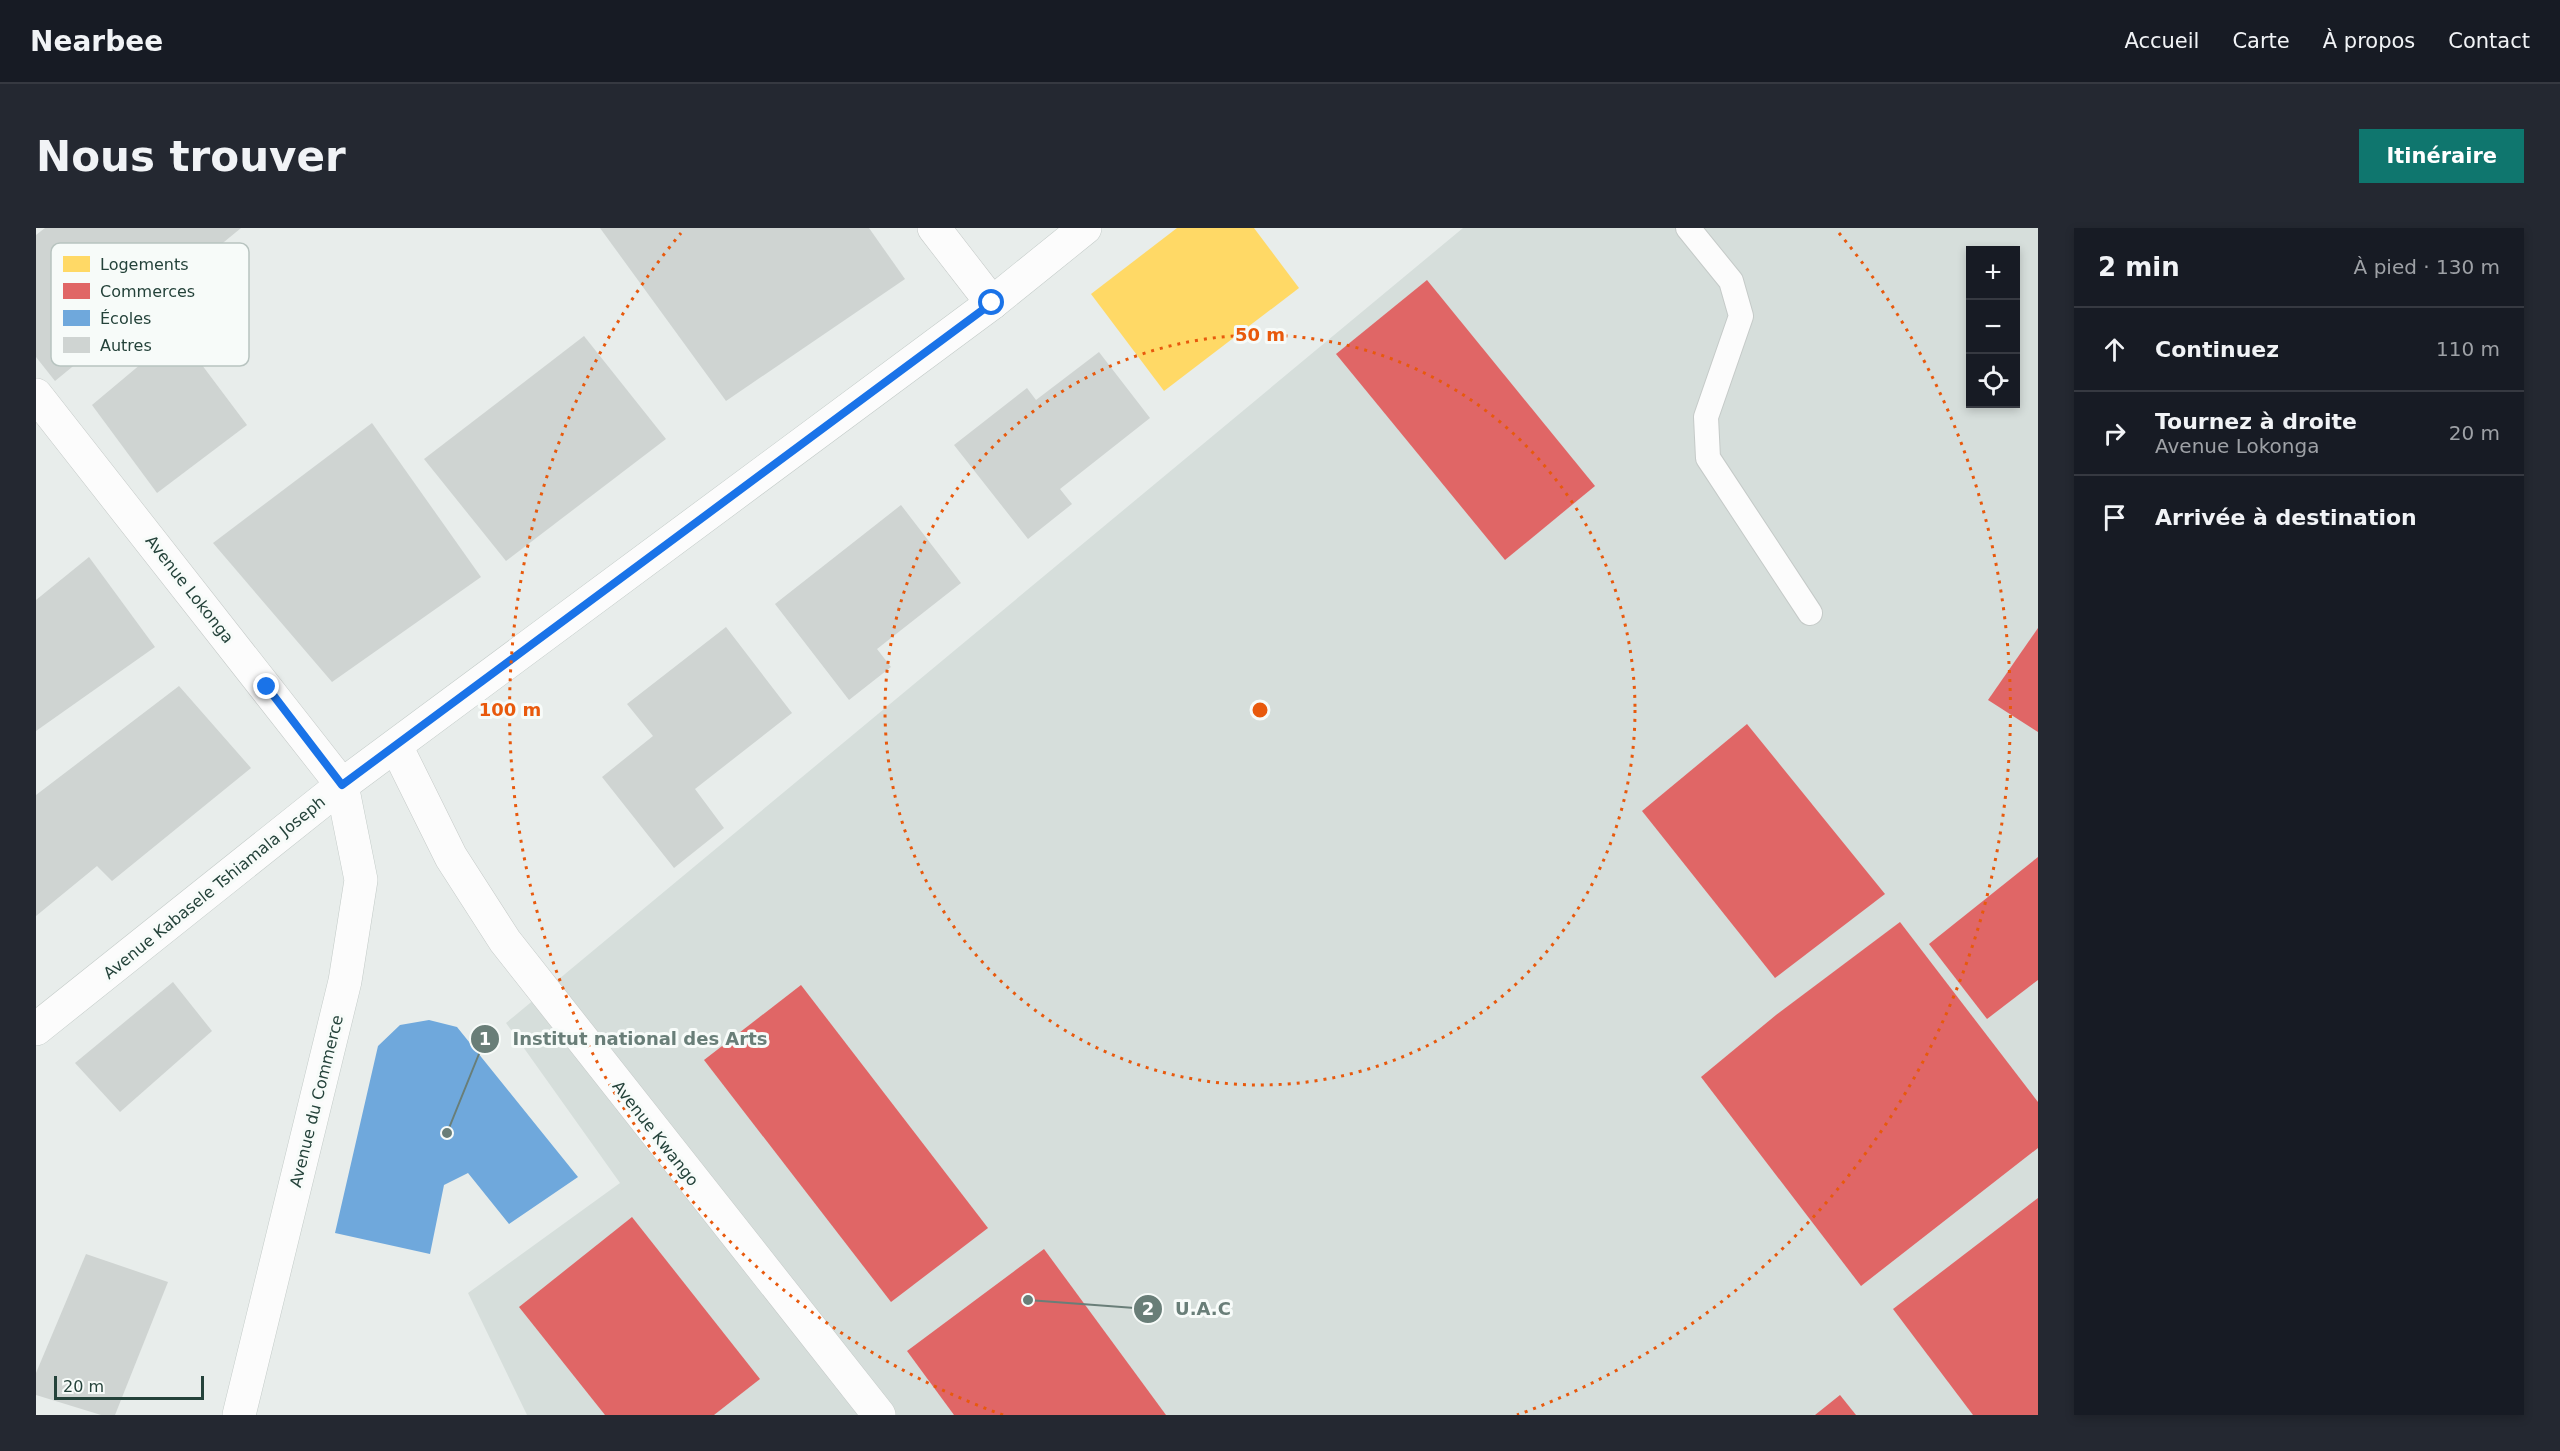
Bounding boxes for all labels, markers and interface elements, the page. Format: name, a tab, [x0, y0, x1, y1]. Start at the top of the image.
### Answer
text: Nearbee	[30, 25, 163, 58]
text: Accueil	[2124, 29, 2199, 53]
text: Carte	[2232, 29, 2290, 53]
text: À propos	[2323, 29, 2415, 53]
text: Contact	[2448, 29, 2530, 53]
button: Itinéraire	[2359, 129, 2524, 183]
text: Nous trouver	[36, 132, 346, 181]
legend	[51, 243, 249, 366]
map controls	[1966, 246, 2020, 408]
button: +	[1966, 246, 2020, 300]
text: 2 min	[2098, 252, 2180, 282]
text: Logements	[100, 255, 189, 274]
text: À pied · 130 m	[2354, 255, 2500, 279]
text: Commerces	[100, 282, 195, 301]
route start	[978, 289, 1004, 315]
button: −	[1966, 300, 2020, 354]
text: Écoles	[100, 309, 151, 328]
text: 50 m	[1235, 324, 1285, 345]
icon: ahead	[2098, 333, 2131, 366]
text: Autres	[100, 336, 152, 355]
text: Continuez	[2155, 337, 2279, 362]
text: 110 m	[2436, 337, 2500, 361]
button: locate	[1966, 354, 2020, 408]
text: Tournez à droite	[2155, 409, 2357, 434]
icon: right	[2098, 417, 2131, 450]
text: 20 m	[2449, 421, 2500, 445]
text: Avenue Lokonga	[2155, 434, 2319, 458]
icon: arrive	[2098, 501, 2131, 534]
text: Arrivée à destination	[2155, 505, 2417, 530]
street label: Avenue Lokonga	[142, 532, 238, 647]
route end	[253, 673, 279, 699]
text: 100 m	[479, 699, 541, 720]
centre of rings	[1250, 700, 1270, 720]
street label: Avenue Kabasele Tshiamala Joseph	[100, 792, 329, 983]
street label: Avenue du Commerce	[286, 1013, 347, 1189]
callout: Institut national des Arts	[470, 1021, 779, 1057]
text: 1	[479, 1028, 491, 1049]
text: Institut national des Arts	[513, 1028, 768, 1049]
street label: Avenue Kwango	[609, 1077, 702, 1190]
callout: U.A.C	[1133, 1291, 1243, 1327]
text: 2	[1142, 1298, 1154, 1319]
text: U.A.C	[1175, 1298, 1231, 1319]
scale bar	[54, 1373, 204, 1400]
text: 20 m	[63, 1377, 104, 1396]

